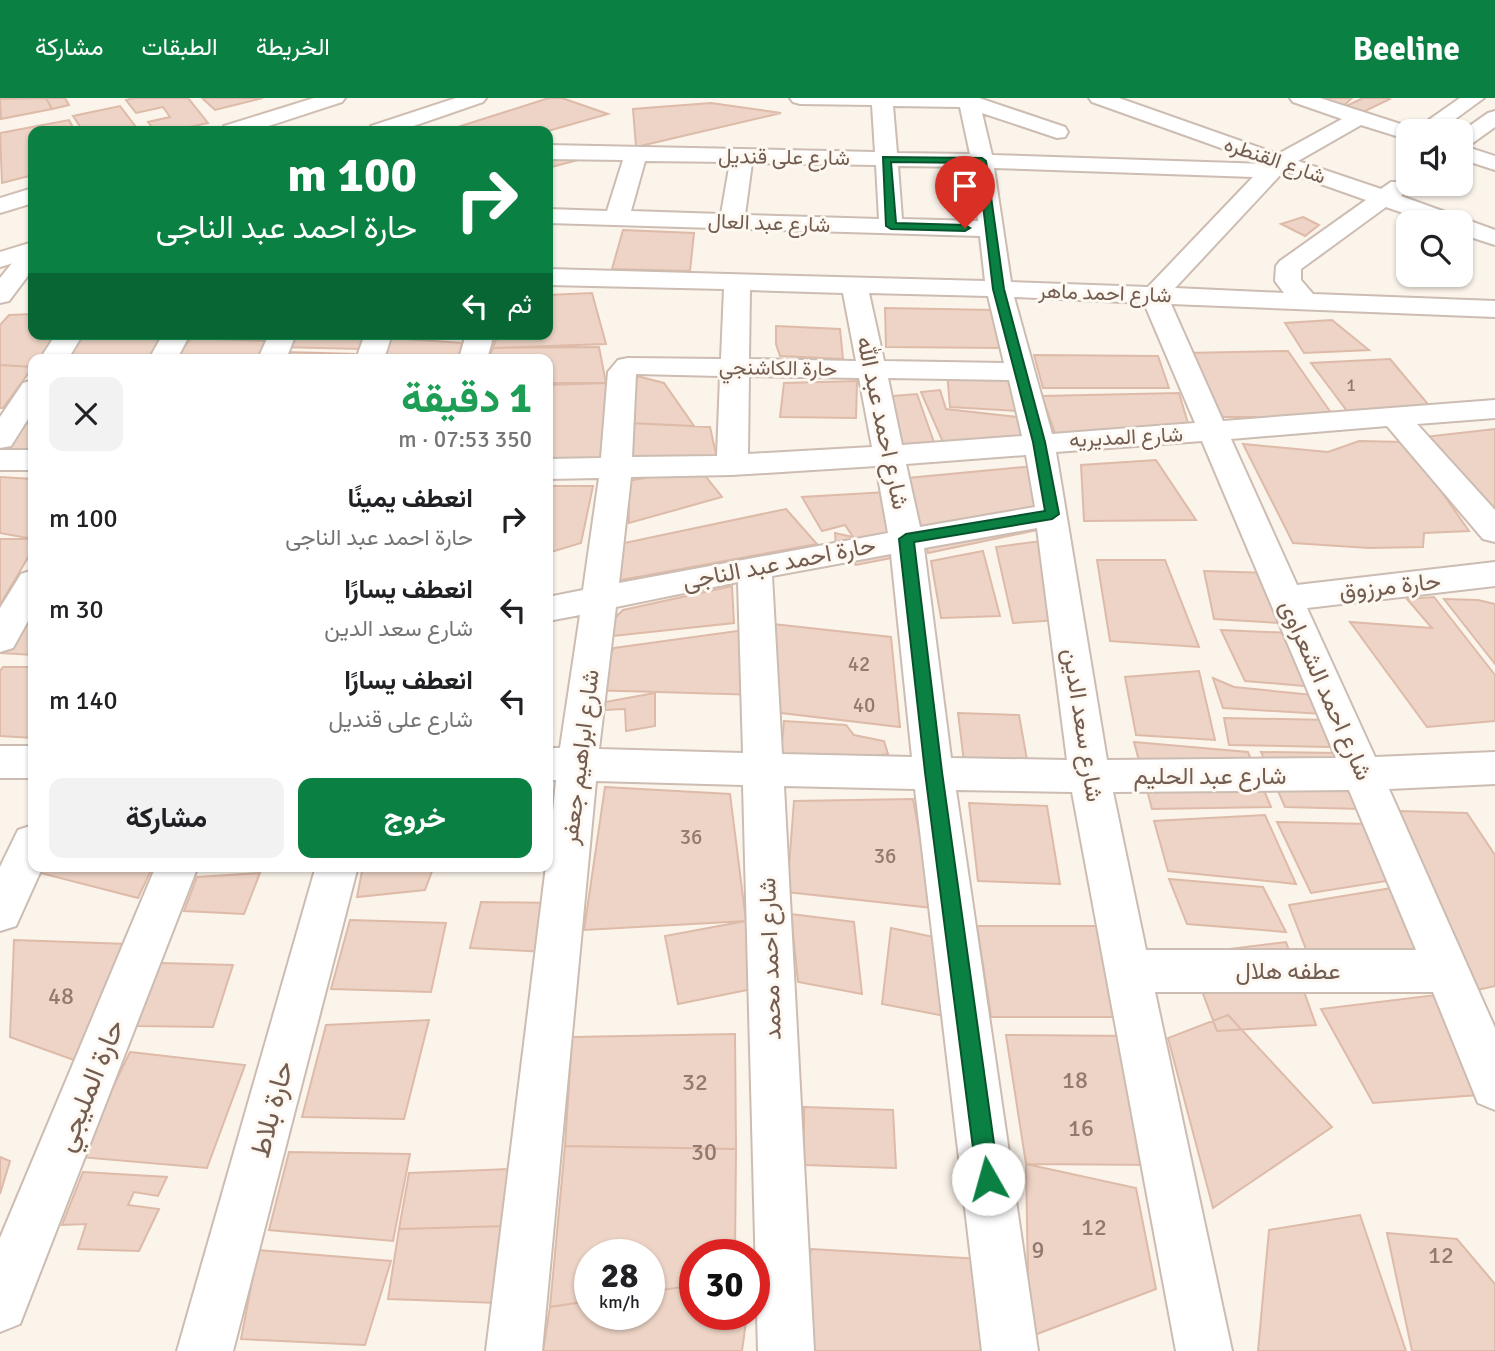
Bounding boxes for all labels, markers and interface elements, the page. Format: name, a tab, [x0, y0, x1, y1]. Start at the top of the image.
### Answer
text: Beeline	[1353, 29, 1460, 70]
text: مشاركة	[35, 32, 103, 62]
text: الطبقات	[141, 32, 218, 62]
text: الخريطة	[256, 32, 330, 62]
map controls	[1396, 119, 1473, 287]
button: sound	[1396, 119, 1473, 196]
street label: شارع القنطره	[1220, 130, 1329, 190]
street label: شارع على قنديل	[718, 143, 850, 172]
text: 100 m	[287, 145, 417, 205]
icon: right	[441, 154, 532, 245]
pin	[935, 156, 995, 228]
icon: arrive	[946, 167, 984, 205]
text: حارة احمد عبد الناجى	[156, 208, 417, 247]
street label: شارع عبد العال	[707, 208, 831, 239]
button: search	[1396, 210, 1473, 287]
street label: شارع احمد ماهر	[1037, 278, 1172, 309]
icon: left	[456, 287, 494, 325]
text: ثم	[508, 289, 532, 321]
street label: شارع احمد عبد الله	[849, 334, 916, 512]
street label: حارة الكاشنجي	[719, 354, 837, 386]
text: 1 دقيقة	[401, 373, 532, 424]
house number: 1	[1346, 374, 1356, 396]
button: close	[49, 377, 123, 451]
street label: شارع المديريه	[1068, 421, 1184, 454]
text: 350 m · 07:53	[398, 425, 532, 454]
text: انعطف يمينًا	[347, 483, 473, 515]
icon: right	[494, 500, 532, 538]
text: 100 m	[49, 503, 118, 535]
text: حارة احمد عبد الناجى	[285, 523, 473, 552]
street label: حارة احمد عبد الناجى	[680, 530, 878, 596]
street label: حارة مرزوق	[1338, 566, 1442, 606]
text: انعطف يسارًا	[344, 574, 473, 606]
icon: left	[494, 591, 532, 629]
text: 30 m	[49, 594, 104, 626]
street label: شارع احمد الشعراوى	[1272, 595, 1379, 785]
text: شارع سعد الدين	[324, 614, 473, 643]
street label: شارع سعد الدين	[1055, 646, 1110, 804]
house number: 42	[848, 651, 870, 677]
text: انعطف يسارًا	[344, 665, 473, 697]
street label: شارع ابراهيم جعفر	[554, 668, 607, 847]
icon: left	[494, 682, 532, 720]
text: 140 m	[49, 685, 118, 717]
house number: 40	[853, 692, 875, 718]
text: شارع على قنديل	[329, 705, 473, 734]
street label: شارع عبد الحليم	[1134, 761, 1286, 792]
button: مشاركة	[49, 778, 284, 858]
button: خروج	[298, 778, 532, 858]
house number: 36	[680, 824, 702, 850]
house number: 36	[874, 843, 896, 869]
street label: شارع احمد محمد	[752, 877, 789, 1041]
street label: عطفه هلال	[1236, 956, 1340, 986]
house number: 48	[48, 981, 74, 1011]
street label: حارة المليجي	[48, 1014, 136, 1158]
street label: حارة بلاط	[243, 1057, 301, 1161]
house number: 18	[1062, 1065, 1088, 1095]
house number: 32	[682, 1067, 708, 1097]
house number: 16	[1068, 1113, 1094, 1143]
house number: 30	[691, 1137, 717, 1167]
position arrow	[951, 1142, 1025, 1216]
house number: 12	[1081, 1212, 1107, 1242]
house number: 9	[1032, 1235, 1044, 1265]
speed limit sign: 30	[679, 1239, 770, 1330]
house number: 12	[1428, 1240, 1454, 1270]
text: 28	[601, 1254, 638, 1297]
text: km/h	[599, 1291, 640, 1313]

